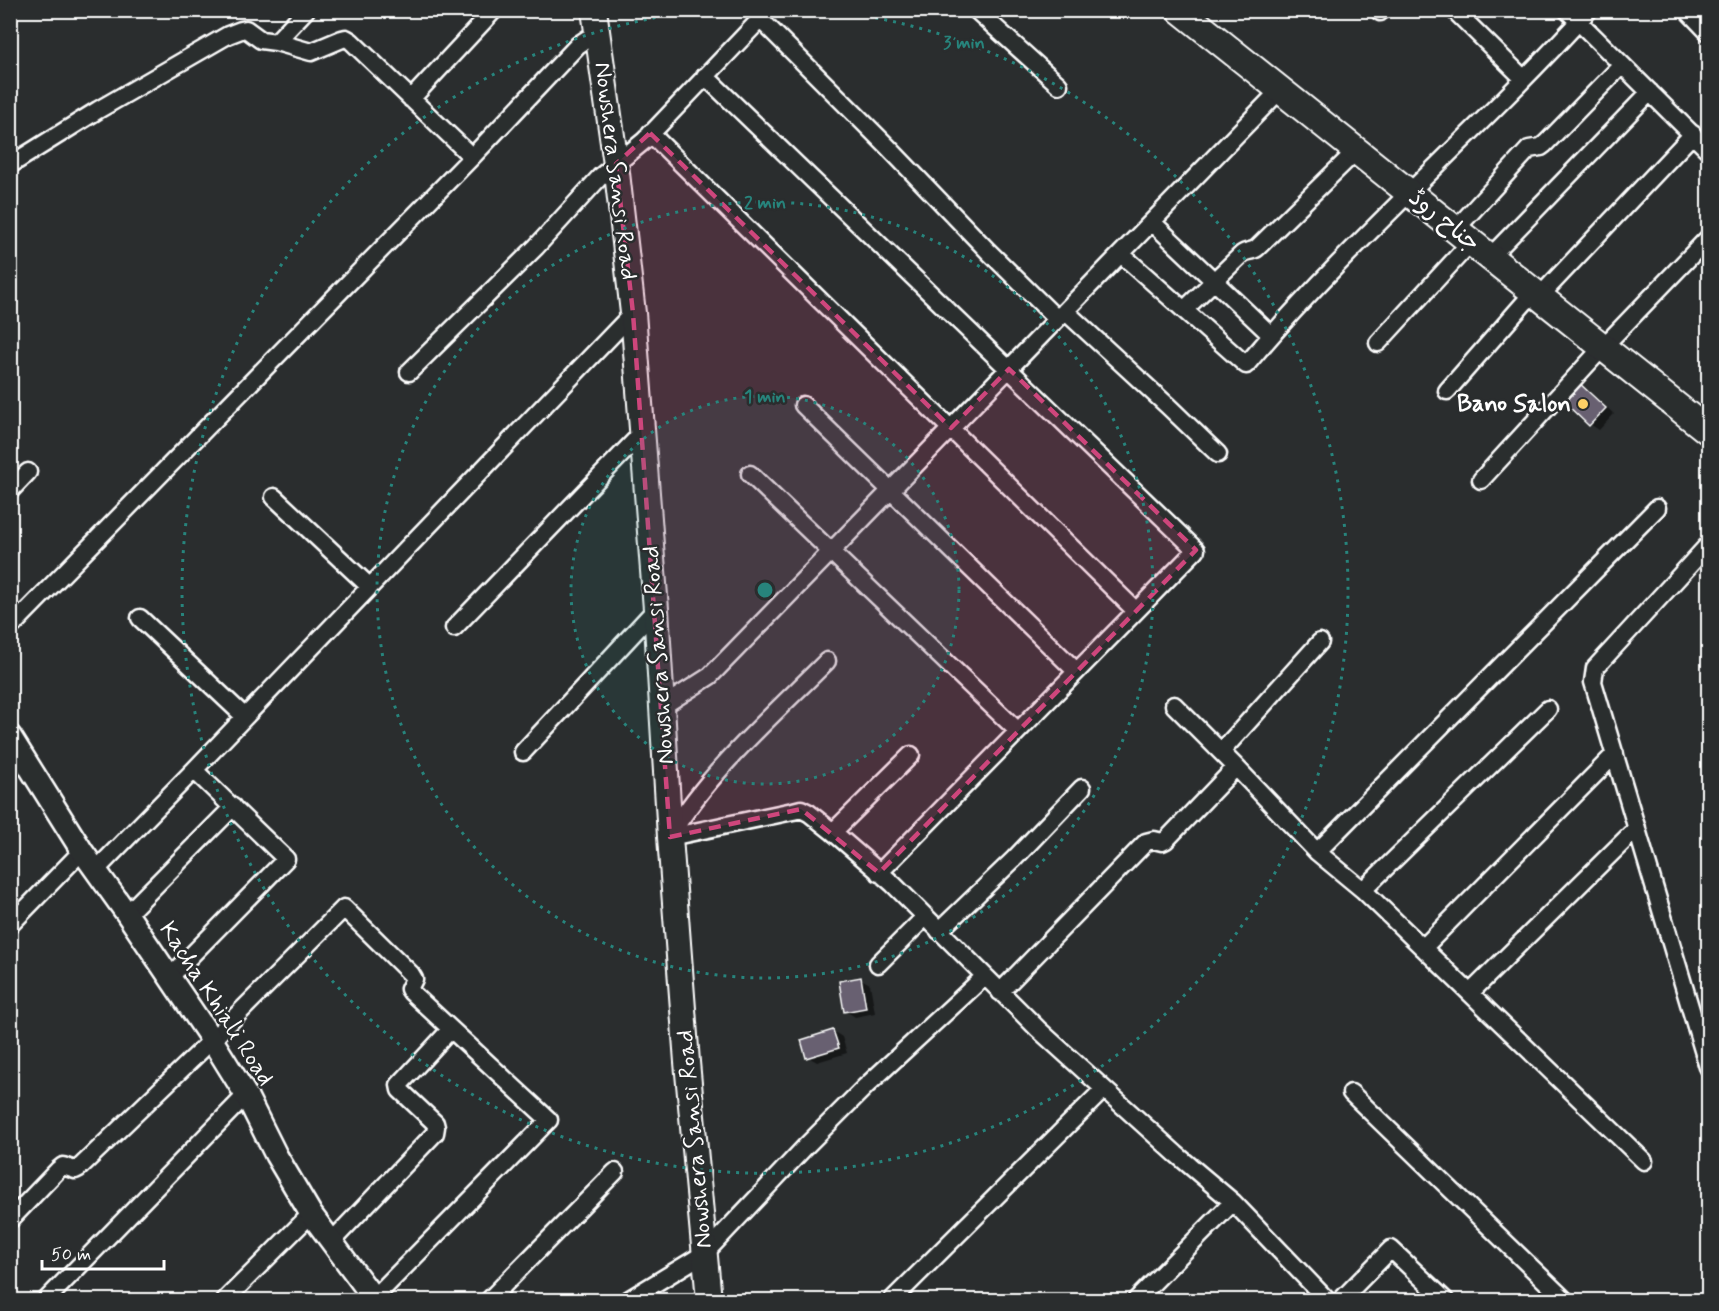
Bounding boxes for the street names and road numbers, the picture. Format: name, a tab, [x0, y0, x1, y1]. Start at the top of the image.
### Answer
street label: Nowshera Sansi Road	[586, 60, 644, 282]
street label: جناح روڈ	[1402, 183, 1486, 259]
street label: Nowshera Sansi Road	[636, 545, 682, 765]
street label: Kacha Khiali Road	[151, 916, 281, 1092]
street label: Nowshera Sansi Road	[670, 1028, 720, 1250]

